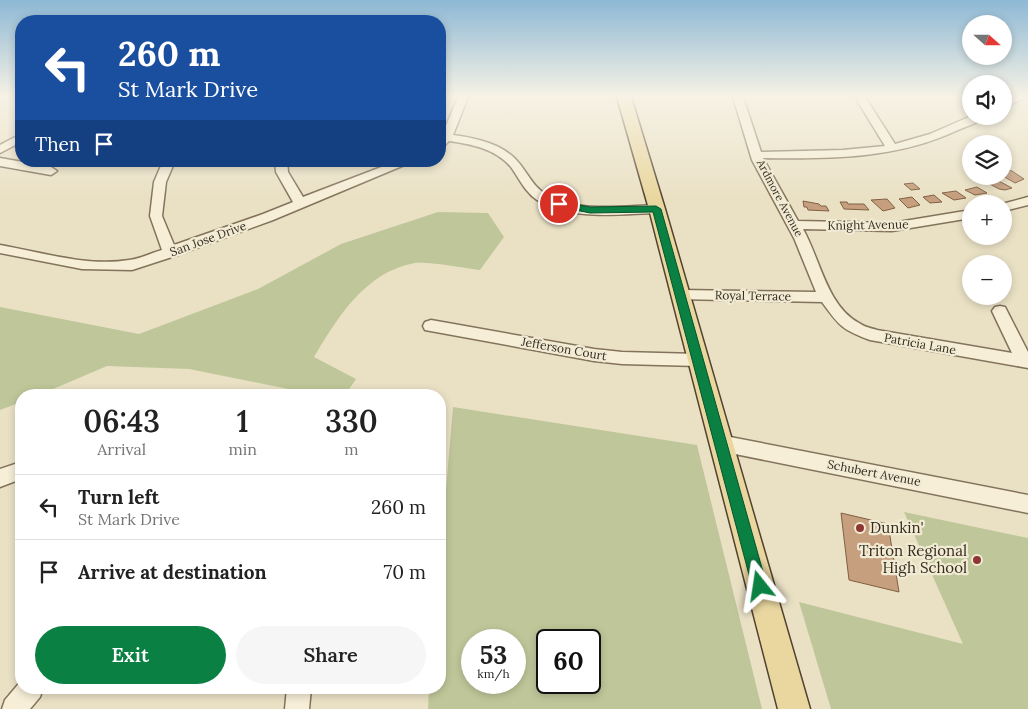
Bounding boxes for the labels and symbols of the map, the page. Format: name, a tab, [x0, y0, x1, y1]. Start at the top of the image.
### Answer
north arrow	[962, 15, 1012, 65]
street label: Ardmore Avenue	[753, 156, 806, 239]
pin	[538, 183, 580, 225]
street label: Knight Avenue	[827, 216, 909, 233]
street label: San Jose Drive	[168, 218, 248, 259]
street label: Royal Terrace	[715, 287, 792, 304]
street label: Patricia Lane	[883, 330, 958, 357]
street label: Jefferson Court	[519, 333, 608, 363]
street label: Schubert Avenue	[826, 456, 923, 489]
place label: Dunkin'	[870, 518, 924, 537]
marker: Dunkin'	[854, 522, 866, 534]
place label: Triton Regional High School	[859, 541, 967, 577]
marker: Triton Regional High School	[971, 554, 983, 566]
position arrow	[733, 559, 785, 611]
speed limit sign: 60	[536, 629, 601, 694]

